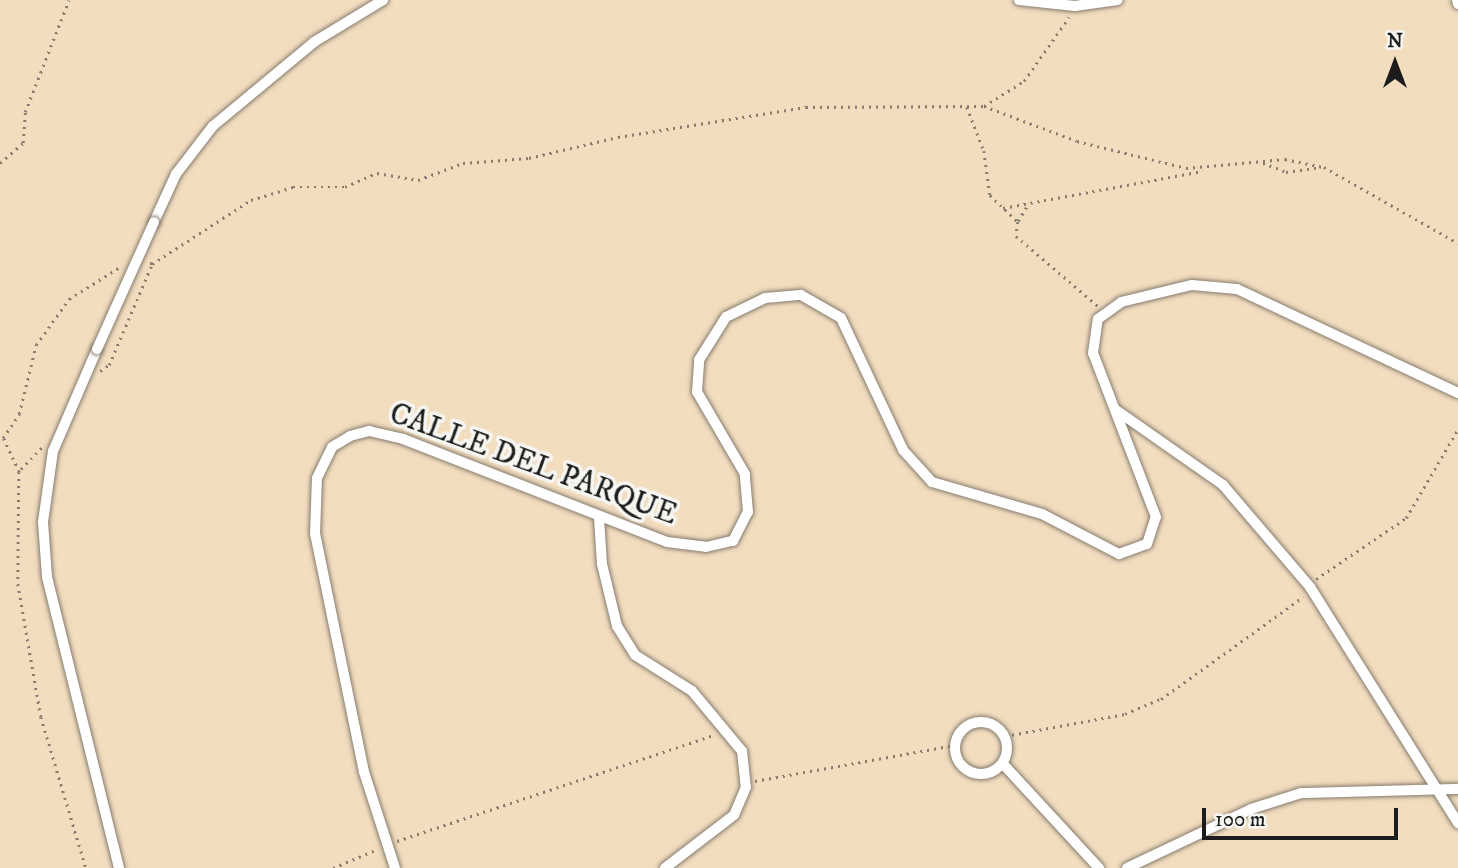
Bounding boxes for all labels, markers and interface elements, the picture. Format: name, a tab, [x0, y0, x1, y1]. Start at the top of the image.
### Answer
north arrow	[1360, 28, 1430, 98]
text: N	[1387, 30, 1403, 53]
street label: CALLE DEL PARQUE	[384, 396, 682, 534]
scale bar	[1206, 794, 1402, 838]
text: 100 m	[1215, 807, 1266, 833]

